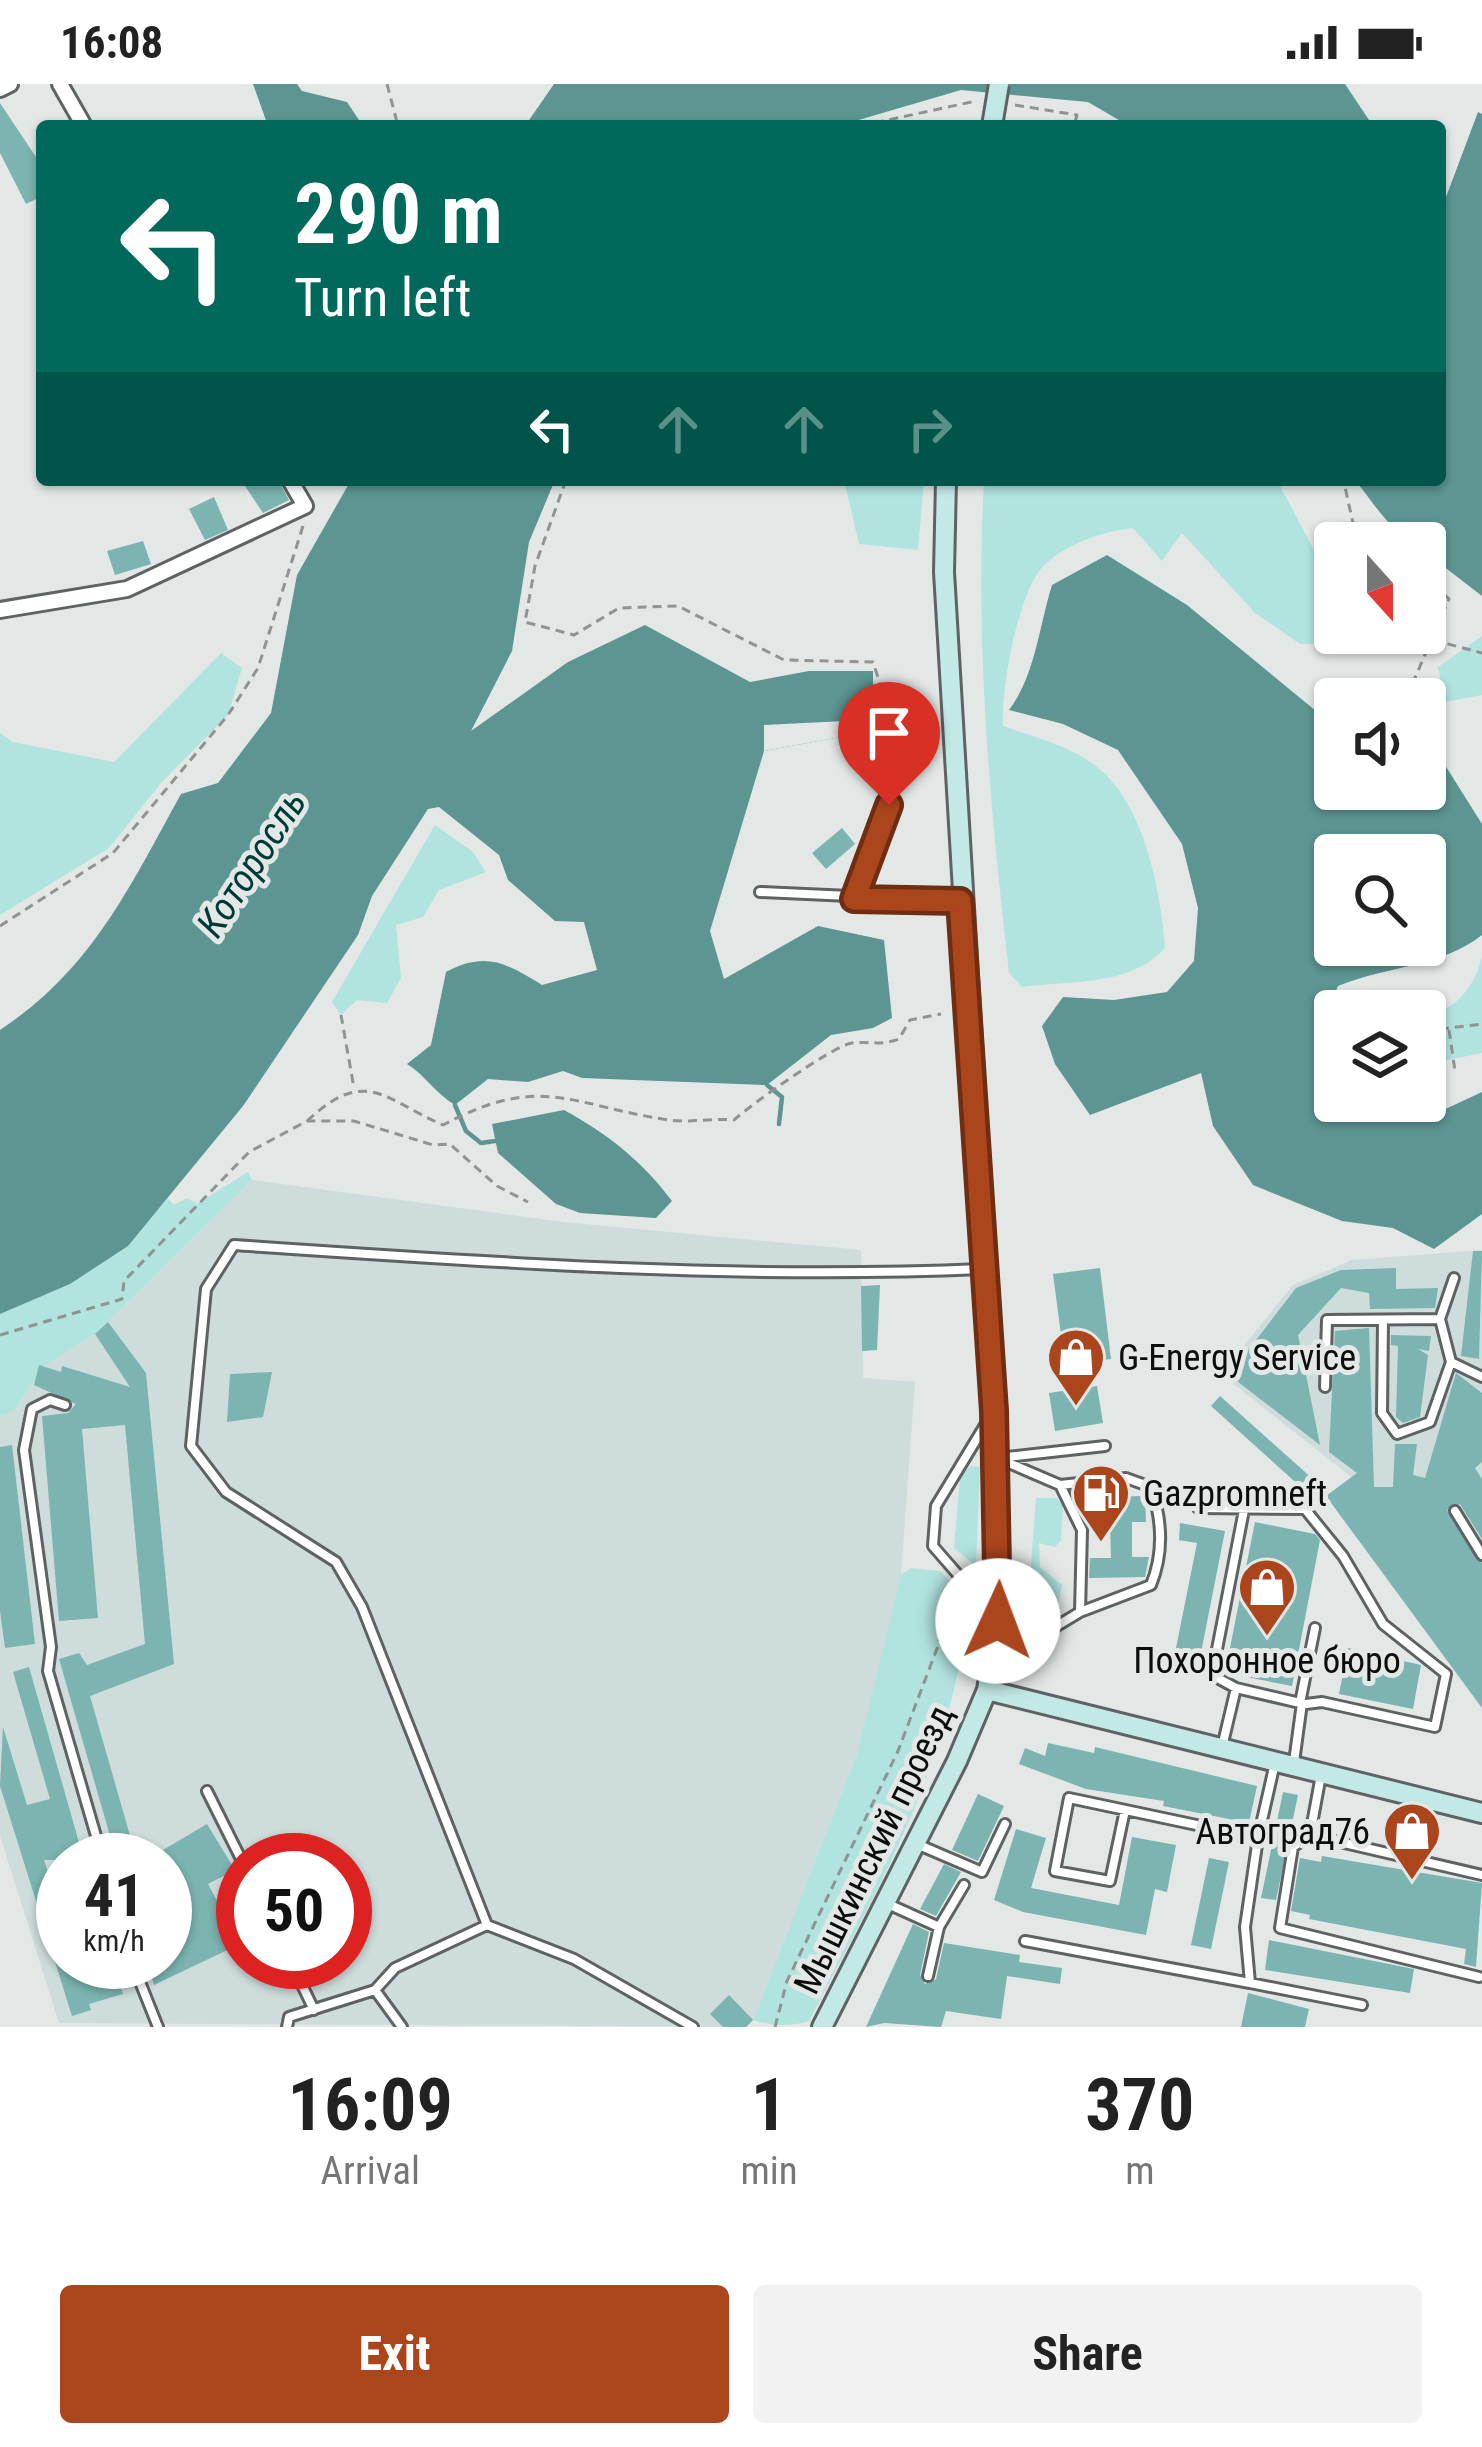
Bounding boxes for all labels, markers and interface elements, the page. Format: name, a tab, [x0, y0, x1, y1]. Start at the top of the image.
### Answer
text: 16:08	[60, 16, 163, 69]
text: 290 m	[294, 165, 503, 264]
icon: left	[96, 168, 252, 324]
text: Turn left	[294, 266, 471, 329]
icon: left	[519, 396, 585, 462]
icon: ahead	[645, 396, 711, 462]
icon: ahead	[771, 396, 837, 462]
icon: right	[897, 396, 963, 462]
north arrow	[1314, 522, 1446, 654]
map controls	[1314, 522, 1446, 1122]
button: sound	[1314, 678, 1446, 810]
pin	[838, 682, 940, 805]
icon: arrive	[856, 700, 922, 766]
water label: Которосль	[187, 781, 316, 946]
button: search	[1314, 834, 1446, 966]
button: layers	[1314, 990, 1446, 1122]
shop icon: G-Energy Service	[1045, 1326, 1107, 1408]
place label: G-Energy Service	[1118, 1337, 1356, 1379]
fuel station icon: Gazpromneft	[1070, 1462, 1132, 1544]
place label: Gazpromneft	[1143, 1473, 1327, 1515]
shop icon: Похоронное бюро	[1236, 1556, 1298, 1638]
position arrow	[935, 1558, 1061, 1684]
place label: Похоронное бюро	[1133, 1640, 1401, 1682]
street label: Мышкинский проезд	[786, 1698, 962, 2001]
shop icon: Автоград76	[1381, 1800, 1443, 1882]
place label: Автоград76	[1195, 1811, 1370, 1853]
speed limit sign: 50	[216, 1833, 372, 1989]
text: 41	[84, 1860, 144, 1931]
text: km/h	[83, 1923, 145, 1958]
text: 16:09	[288, 2063, 453, 2148]
text: 1	[751, 2063, 787, 2148]
text: 370	[1085, 2063, 1194, 2148]
text: Arrival	[321, 2148, 420, 2194]
text: min	[740, 2148, 798, 2194]
text: m	[1125, 2148, 1155, 2194]
button: Exit	[60, 2285, 729, 2423]
button: Share	[753, 2285, 1422, 2423]

